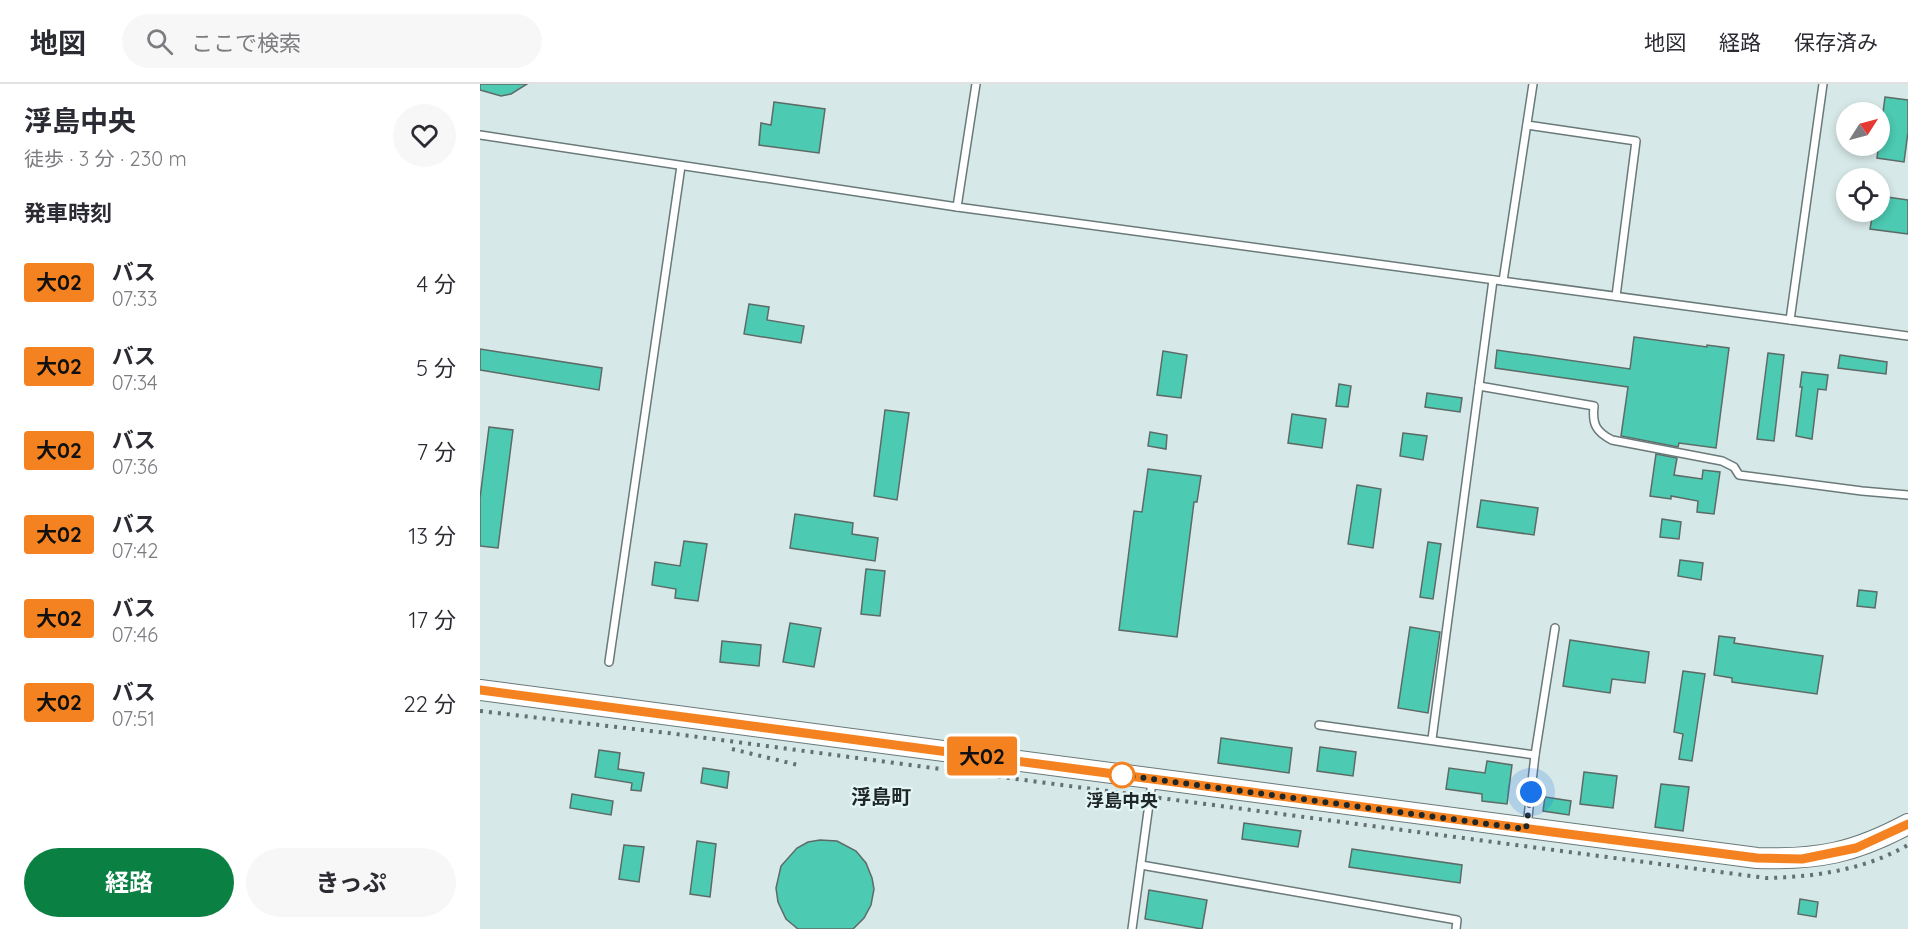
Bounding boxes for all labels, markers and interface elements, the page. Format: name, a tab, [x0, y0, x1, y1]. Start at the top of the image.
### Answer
search box	[122, 14, 542, 68]
text: 地図	[30, 25, 86, 60]
icon: search	[143, 25, 176, 58]
text: ここで検索	[191, 29, 301, 57]
text: 地図	[1644, 29, 1686, 55]
text: 経路	[1719, 29, 1761, 55]
text: 保存済み	[1794, 29, 1878, 55]
north arrow	[1836, 102, 1890, 156]
map controls	[1836, 102, 1890, 222]
text: 浮島中央	[24, 103, 136, 138]
button: heart	[393, 104, 456, 167]
text: 徒歩 · 3 分 · 230 m	[24, 146, 187, 171]
button: locate	[1836, 168, 1890, 222]
text: 発車時刻	[24, 199, 112, 227]
text: バス	[112, 258, 156, 286]
text: 大02	[36, 269, 82, 295]
text: 4 分	[416, 270, 456, 298]
text: 07:33	[112, 286, 158, 311]
text: バス	[112, 342, 156, 370]
text: 大02	[36, 353, 82, 379]
text: 5 分	[416, 354, 456, 382]
text: 07:34	[112, 370, 158, 395]
text: バス	[112, 426, 156, 454]
text: 大02	[36, 437, 82, 463]
text: 7 分	[417, 438, 456, 466]
text: 07:36	[112, 454, 158, 479]
text: バス	[112, 510, 156, 538]
text: 大02	[36, 521, 82, 547]
text: 13 分	[408, 522, 456, 550]
text: 07:42	[112, 538, 158, 563]
text: バス	[112, 594, 156, 622]
text: 大02	[36, 605, 82, 631]
text: 17 分	[409, 606, 456, 634]
text: 07:46	[112, 622, 158, 647]
text: バス	[112, 678, 156, 706]
text: 大02	[36, 689, 82, 715]
text: 22 分	[404, 690, 456, 718]
text: 07:51	[112, 706, 155, 731]
line badge: 大02	[948, 736, 1016, 776]
text: 大02	[959, 743, 1005, 769]
marker: 浮島中央	[1109, 762, 1135, 788]
your location	[1516, 777, 1546, 807]
district label: 浮島町	[851, 784, 911, 809]
place label: 浮島中央	[1086, 789, 1158, 812]
button: 経路	[24, 848, 234, 917]
button: きっぷ	[246, 848, 456, 917]

